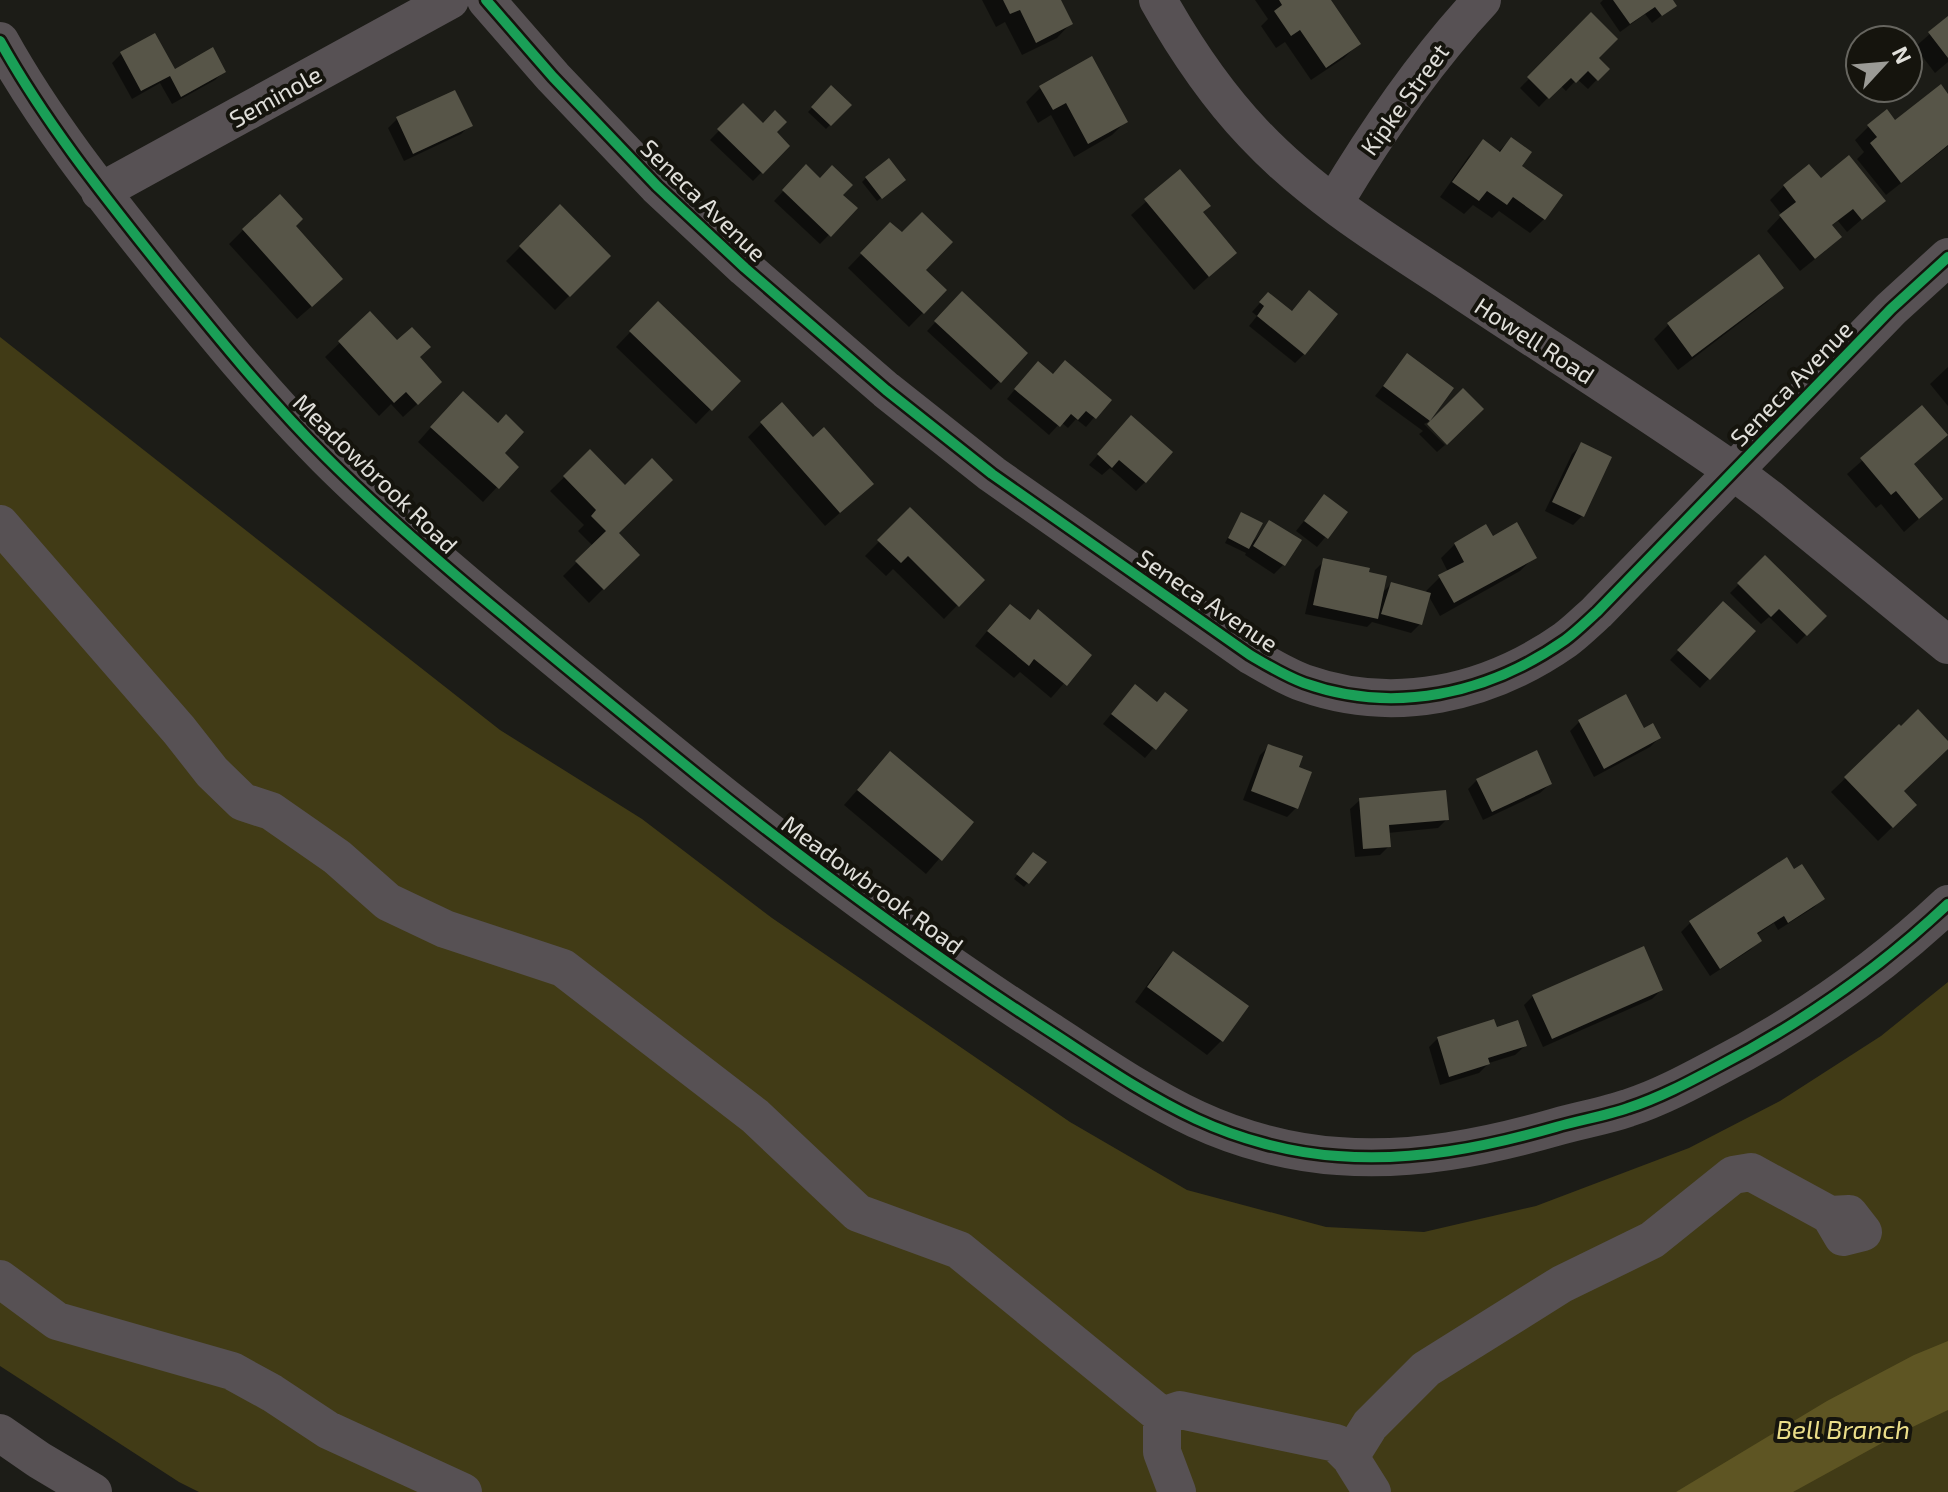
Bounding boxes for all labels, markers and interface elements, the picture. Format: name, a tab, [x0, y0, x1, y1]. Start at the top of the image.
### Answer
north arrow	[1844, 24, 1924, 104]
street label: Kipke Street	[1354, 38, 1454, 160]
text: N	[1888, 42, 1918, 68]
street label: Seminole	[224, 59, 326, 133]
street label: Seneca Avenue	[635, 133, 773, 267]
street label: Howell Road	[1470, 291, 1600, 389]
street label: Seneca Avenue	[1724, 314, 1858, 452]
street label: Meadowbrook Road	[288, 387, 464, 559]
street label: Seneca Avenue	[1132, 542, 1284, 658]
street label: Meadowbrook Road	[777, 808, 969, 960]
water label: Bell Branch	[1776, 1413, 1910, 1444]

